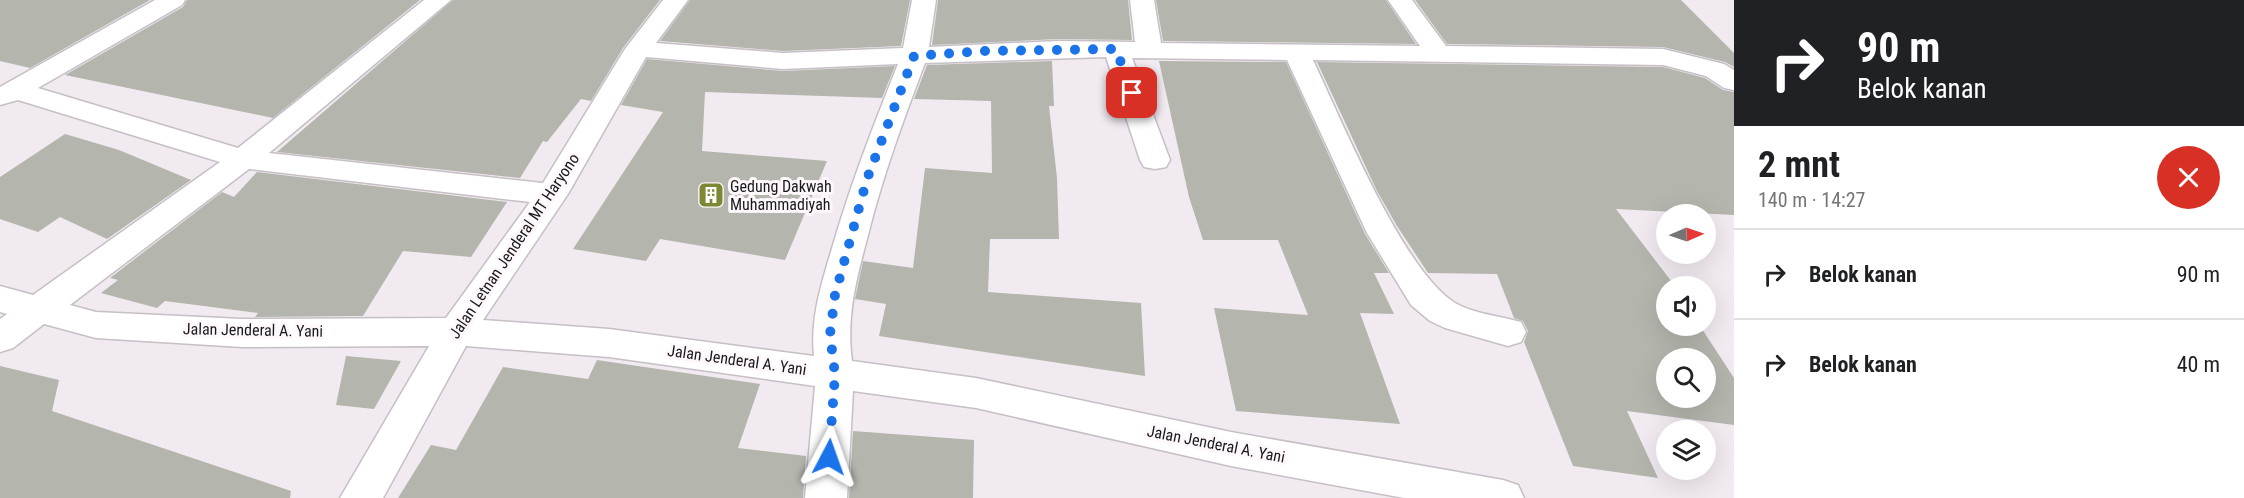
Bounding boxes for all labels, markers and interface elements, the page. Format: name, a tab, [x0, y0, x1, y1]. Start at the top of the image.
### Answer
text: 90 m	[1857, 23, 1940, 72]
icon: right	[1758, 24, 1836, 102]
pin	[1106, 67, 1157, 118]
text: Belok kanan	[1857, 73, 1987, 105]
icon: arrive	[1115, 76, 1148, 109]
text: 2 mnt	[1758, 144, 1840, 186]
button: close	[2157, 146, 2220, 209]
street label: Jalan Letnan Jenderal MT Haryono	[445, 150, 583, 342]
place label: Gedung Dakwah Muhammadiyah	[730, 177, 832, 214]
building icon: Gedung Dakwah Muhammadiyah	[696, 180, 726, 210]
text: 140 m · 14:27	[1758, 188, 1865, 212]
north arrow	[1656, 204, 1716, 264]
map controls	[1656, 204, 1716, 480]
icon: right	[1758, 258, 1791, 291]
text: Belok kanan	[1809, 262, 1917, 287]
text: 90 m	[2177, 262, 2220, 287]
button: sound	[1656, 276, 1716, 336]
street label: Jalan Jenderal A. Yani	[183, 319, 323, 341]
street label: Jalan Jenderal A. Yani	[666, 341, 808, 379]
button: search	[1656, 348, 1716, 408]
icon: right	[1758, 348, 1791, 381]
text: Belok kanan	[1809, 352, 1917, 377]
text: 40 m	[2177, 352, 2220, 377]
button: layers	[1656, 420, 1716, 480]
street label: Jalan Jenderal A. Yani	[1145, 421, 1287, 467]
position arrow	[797, 425, 861, 489]

